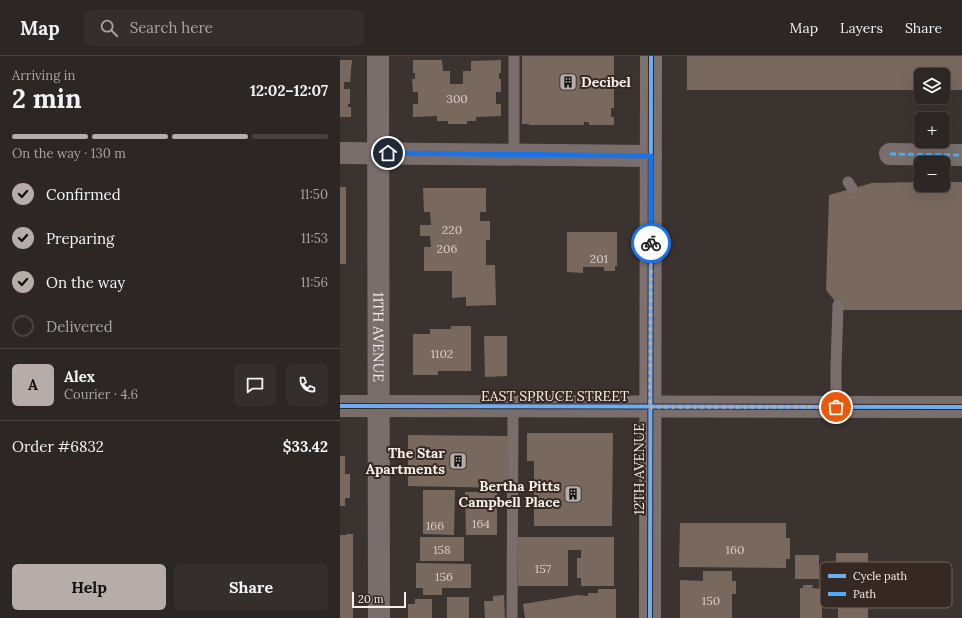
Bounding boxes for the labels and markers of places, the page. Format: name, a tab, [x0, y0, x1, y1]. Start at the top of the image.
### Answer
building icon: Decibel	[558, 72, 578, 92]
place label: Decibel	[581, 73, 632, 91]
pin	[371, 136, 405, 170]
pin	[819, 390, 853, 424]
place label: The Star Apartments	[366, 444, 445, 478]
building icon: The Star Apartments	[448, 451, 468, 471]
place label: Bertha Pitts Campbell Place	[459, 477, 560, 511]
building icon: Bertha Pitts Campbell Place	[563, 484, 583, 504]

